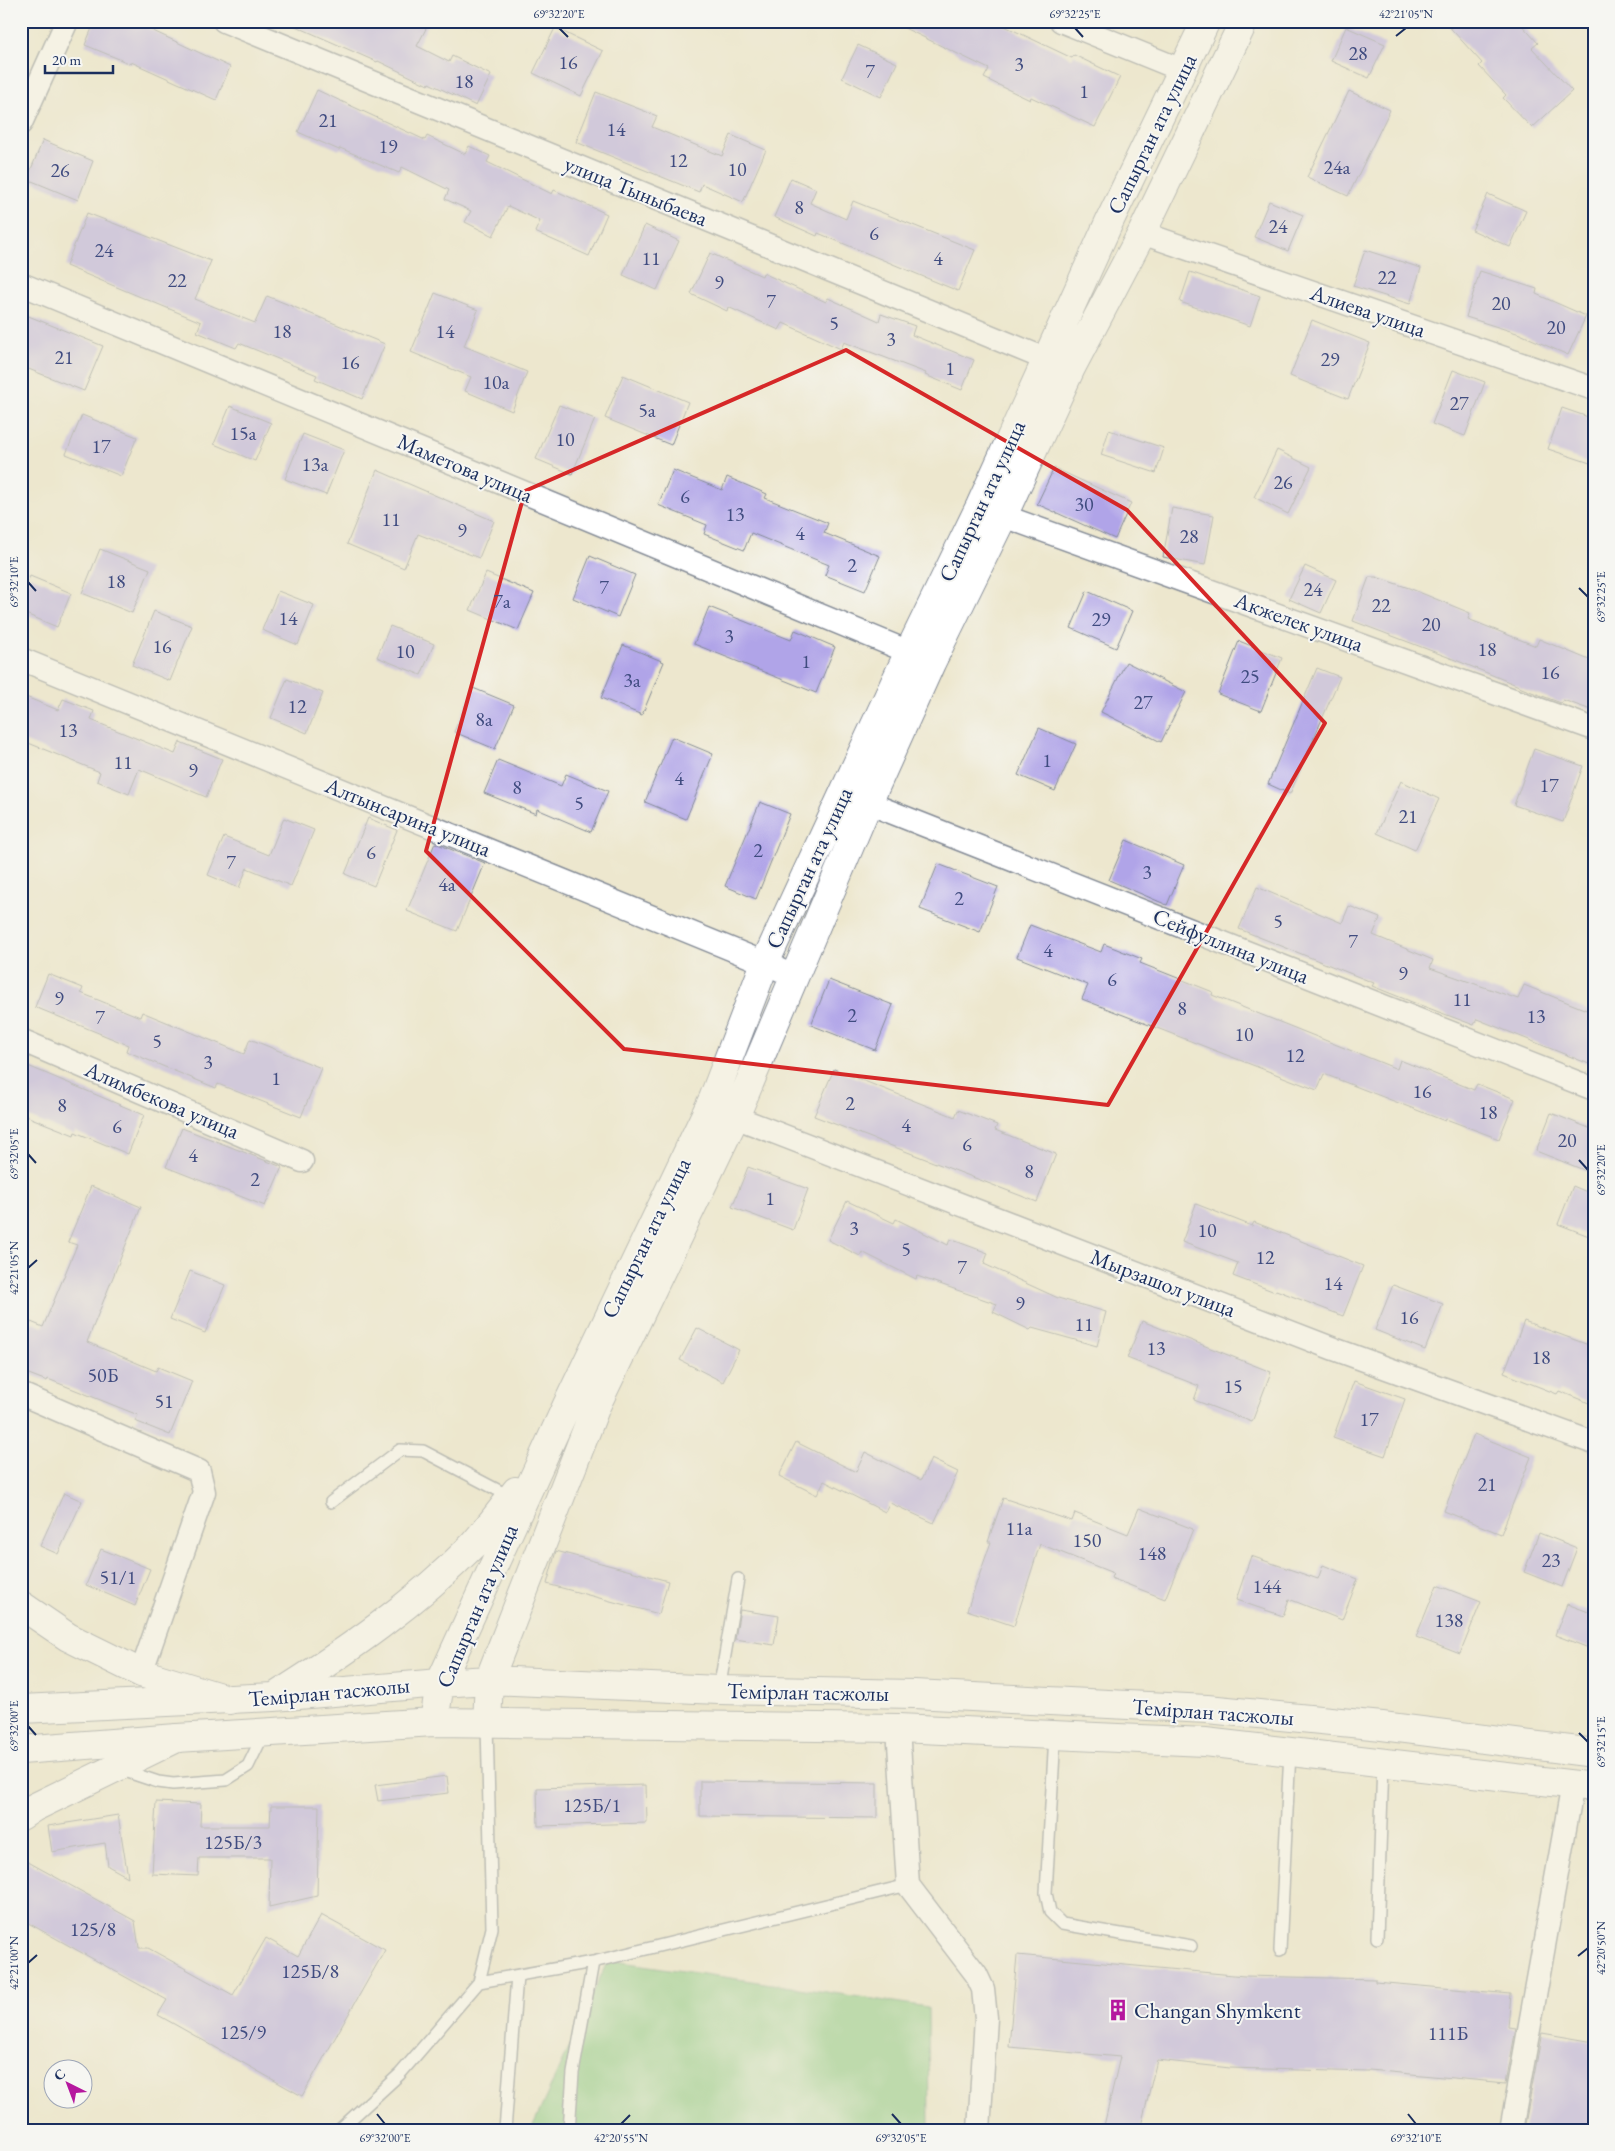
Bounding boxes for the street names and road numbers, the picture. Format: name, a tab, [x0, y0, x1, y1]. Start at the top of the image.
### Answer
street label: Сапырган ата улица	[1101, 49, 1204, 219]
street label: улица Тыныбаева	[560, 149, 712, 233]
street label: Алиева улица	[1306, 277, 1430, 344]
street label: Сапырган ата улица	[932, 415, 1032, 586]
street label: Маметова улица	[393, 426, 537, 510]
street label: Акжелек улица	[1230, 585, 1367, 659]
street label: Алтынсарина улица	[320, 770, 495, 864]
street label: Сапырган ата улица	[759, 782, 859, 953]
street label: Сейфуллина улица	[1149, 901, 1314, 991]
street label: Алимбекова улица	[79, 1054, 244, 1146]
street label: Сапырган ата улица	[595, 1153, 698, 1323]
street label: Мырзашол улица	[1086, 1242, 1240, 1324]
street label: Сапырган ата улица	[429, 1520, 525, 1692]
street label: Темірлан тасжолы	[247, 1670, 411, 1714]
street label: Темірлан тасжолы	[727, 1676, 889, 1708]
street label: Темірлан тасжолы	[1131, 1692, 1295, 1732]

